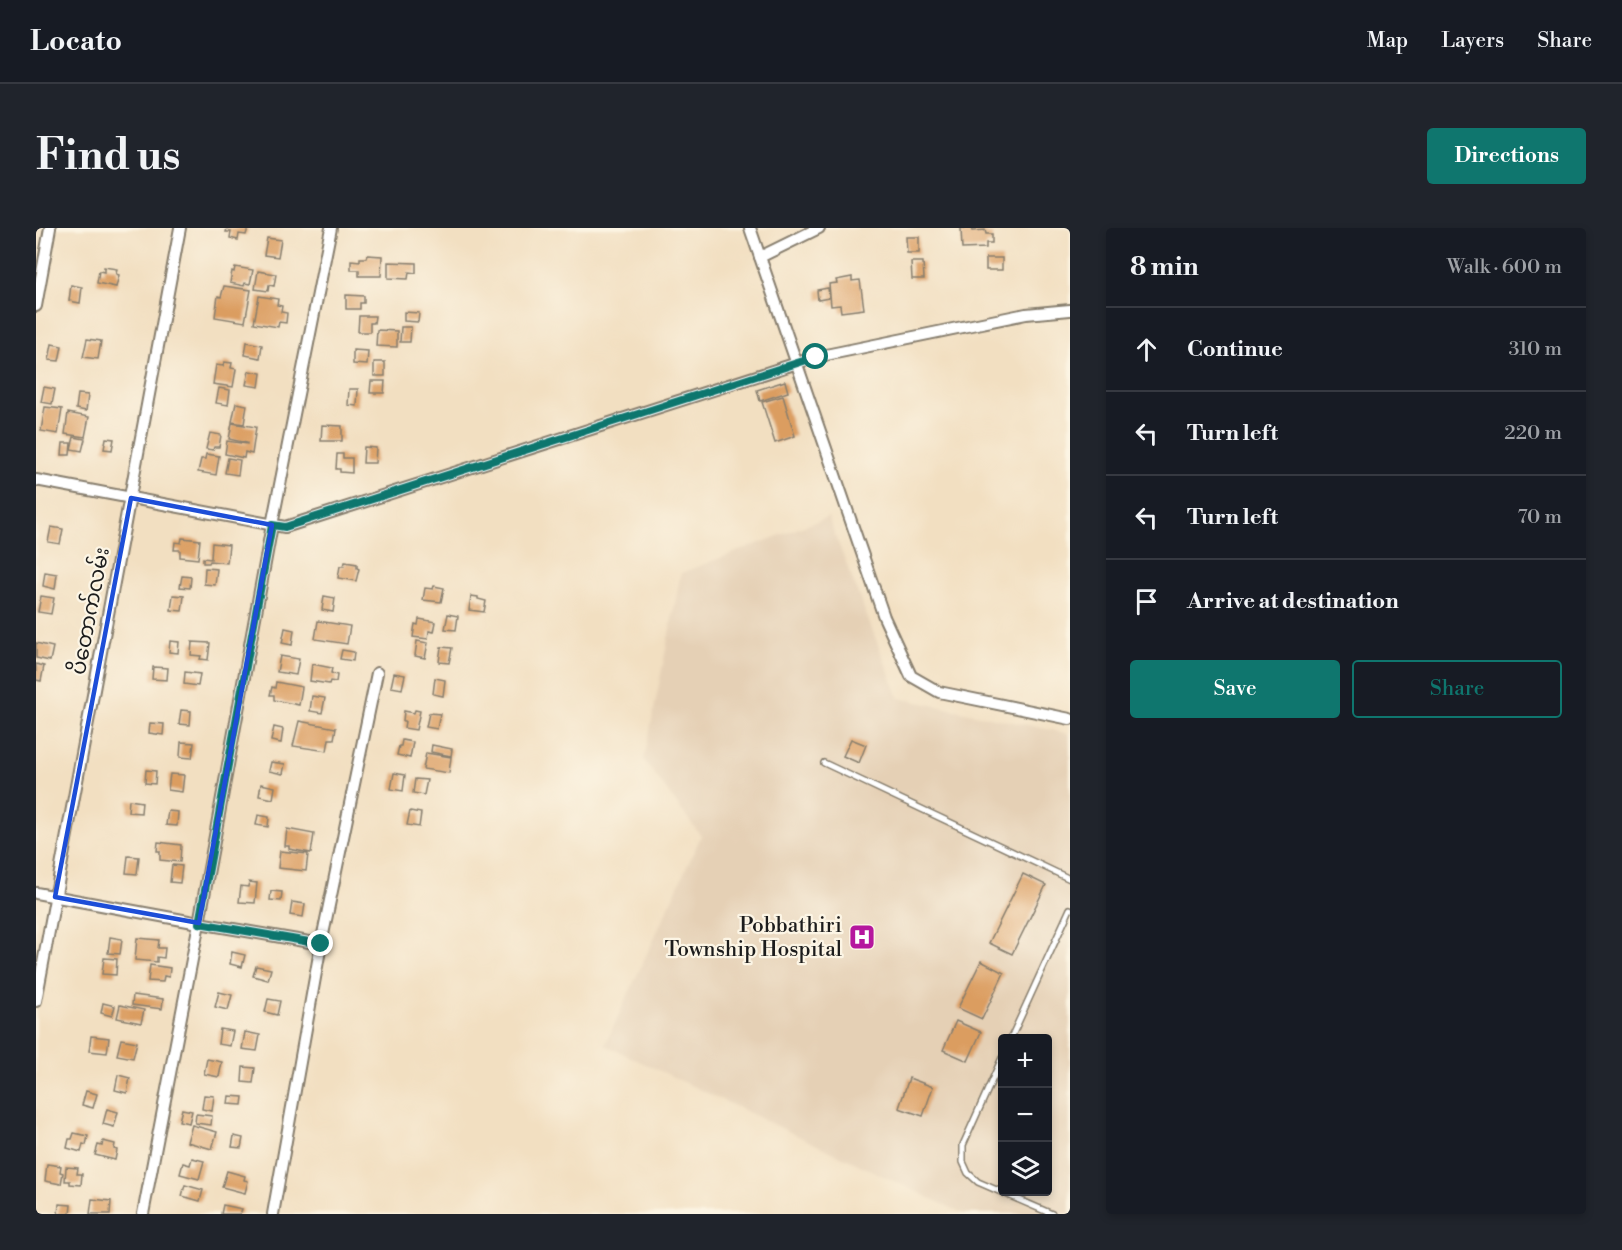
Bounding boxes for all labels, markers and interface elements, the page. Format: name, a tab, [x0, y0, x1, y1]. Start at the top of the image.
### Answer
text: Locato	[30, 24, 122, 59]
text: Map	[1367, 28, 1408, 54]
text: Layers	[1441, 28, 1504, 54]
text: Share	[1537, 28, 1592, 54]
button: Directions	[1427, 128, 1586, 184]
text: Find us	[36, 130, 180, 183]
text: 8 min	[1130, 251, 1199, 283]
text: Walk · 600 m	[1447, 255, 1562, 280]
icon: ahead	[1130, 333, 1163, 366]
text: Continue	[1187, 336, 1283, 363]
text: 310 m	[1509, 337, 1562, 362]
route start	[802, 343, 828, 369]
icon: left	[1130, 417, 1163, 450]
text: Turn left	[1187, 420, 1278, 447]
text: 220 m	[1504, 421, 1562, 446]
icon: left	[1130, 501, 1163, 534]
text: Turn left	[1187, 504, 1278, 531]
text: 70 m	[1518, 505, 1562, 530]
street label: ပိတောက်လမ်း	[62, 545, 116, 677]
icon: arrive	[1130, 585, 1163, 618]
text: Arrive at destination	[1187, 588, 1399, 615]
button: Save	[1130, 660, 1340, 718]
button: Share	[1352, 660, 1562, 718]
place label: Pobbathiri Township Hospital	[664, 913, 842, 963]
hospital icon: Pobbathiri Township Hospital	[847, 922, 877, 952]
route end	[307, 930, 333, 956]
map controls	[998, 1034, 1052, 1196]
button: +	[998, 1034, 1052, 1088]
button: −	[998, 1088, 1052, 1142]
button: layers	[998, 1142, 1052, 1196]

